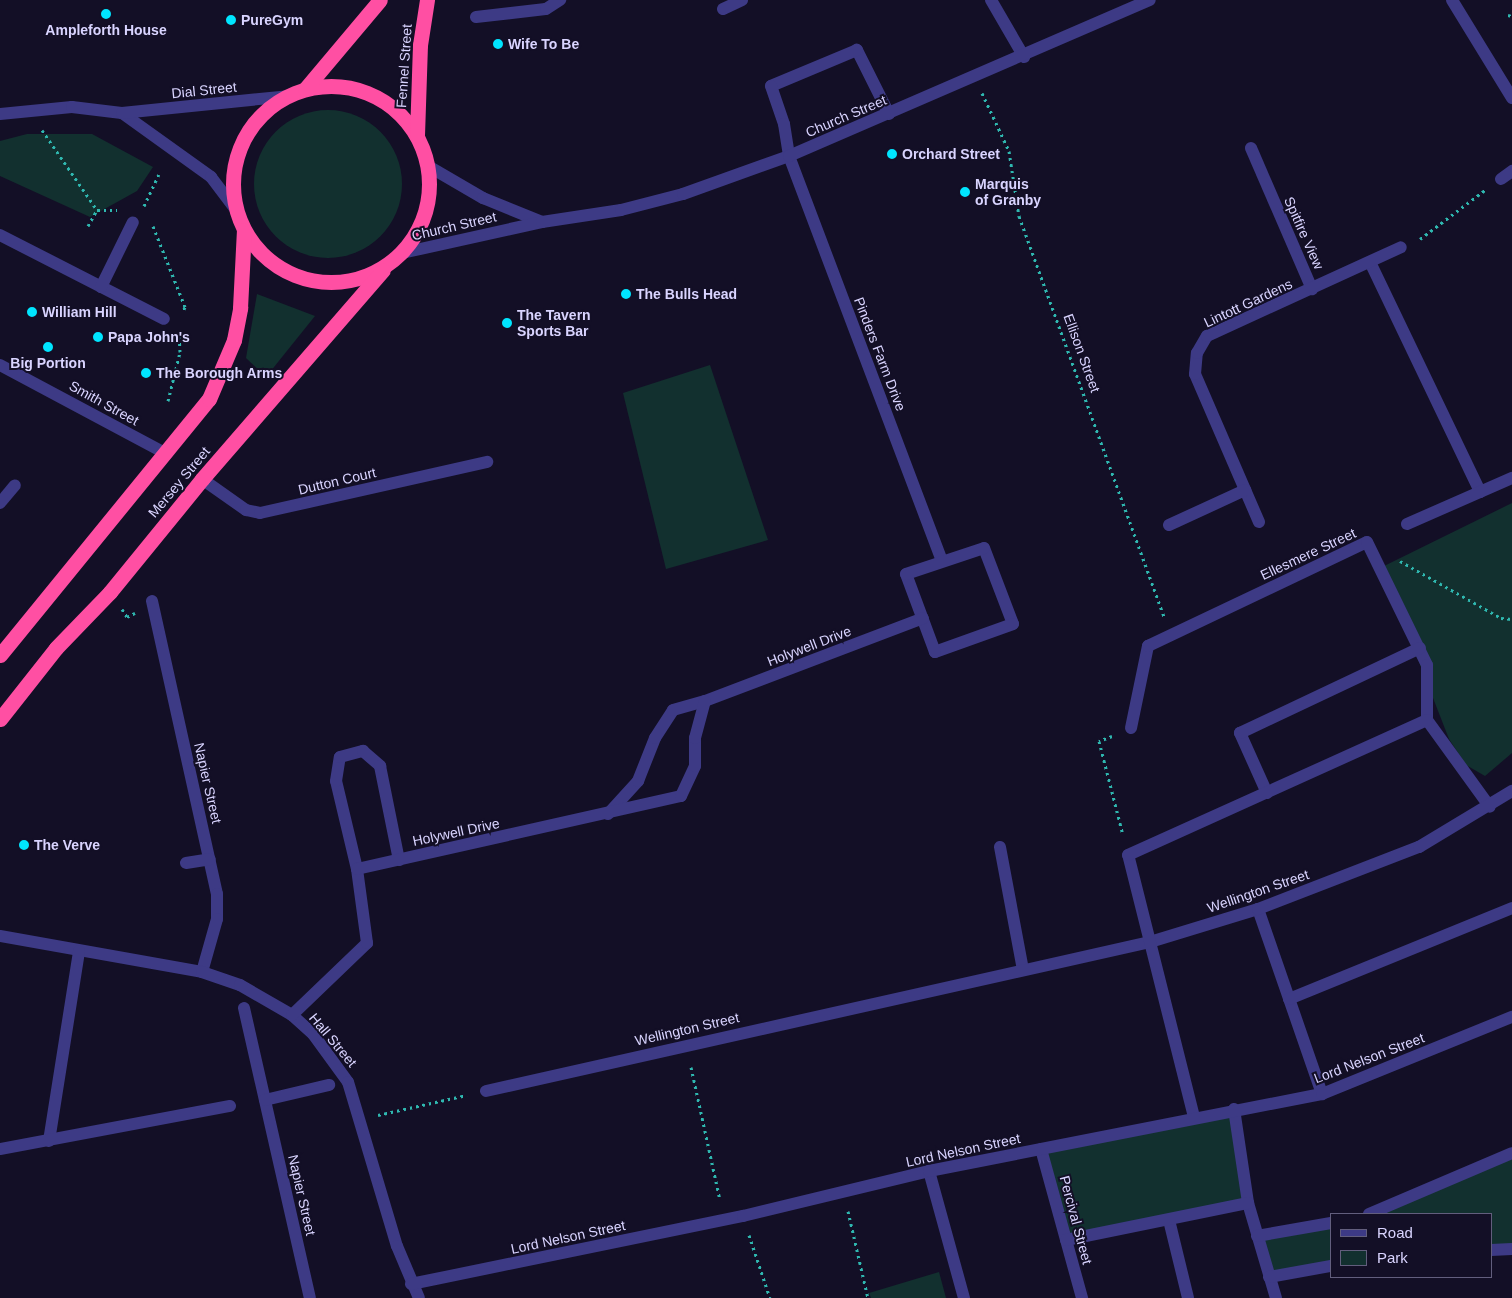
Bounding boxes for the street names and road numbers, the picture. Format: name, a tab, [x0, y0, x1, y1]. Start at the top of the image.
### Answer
street label: Fennel Street	[393, 23, 415, 109]
street label: Dial Street	[171, 78, 237, 102]
street label: Church Street	[803, 91, 889, 141]
street label: Spitfire View	[1281, 194, 1327, 272]
street label: Church Street	[410, 208, 498, 244]
street label: Lintott Gardens	[1201, 275, 1295, 331]
street label: Pinders Farm Drive	[851, 295, 909, 413]
street label: Ellison Street	[1060, 311, 1104, 395]
street label: Smith Street	[66, 377, 142, 429]
street label: Mersey Street	[145, 443, 213, 521]
street label: Dutton Court	[296, 464, 378, 498]
street label: Ellesmere Street	[1258, 525, 1358, 583]
street label: Holywell Drive	[765, 622, 853, 670]
street label: Napier Street	[191, 741, 225, 825]
street label: Holywell Drive	[411, 815, 501, 849]
street label: Wellington Street	[1205, 866, 1311, 916]
street label: Wellington Street	[633, 1009, 741, 1049]
street label: Hall Street	[306, 1010, 360, 1070]
street label: Lord Nelson Street	[1312, 1029, 1426, 1087]
street label: Lord Nelson Street	[904, 1130, 1022, 1170]
street label: Napier Street	[285, 1153, 319, 1237]
street label: Percival Street	[1056, 1174, 1096, 1266]
street label: Lord Nelson Street	[509, 1217, 627, 1257]

